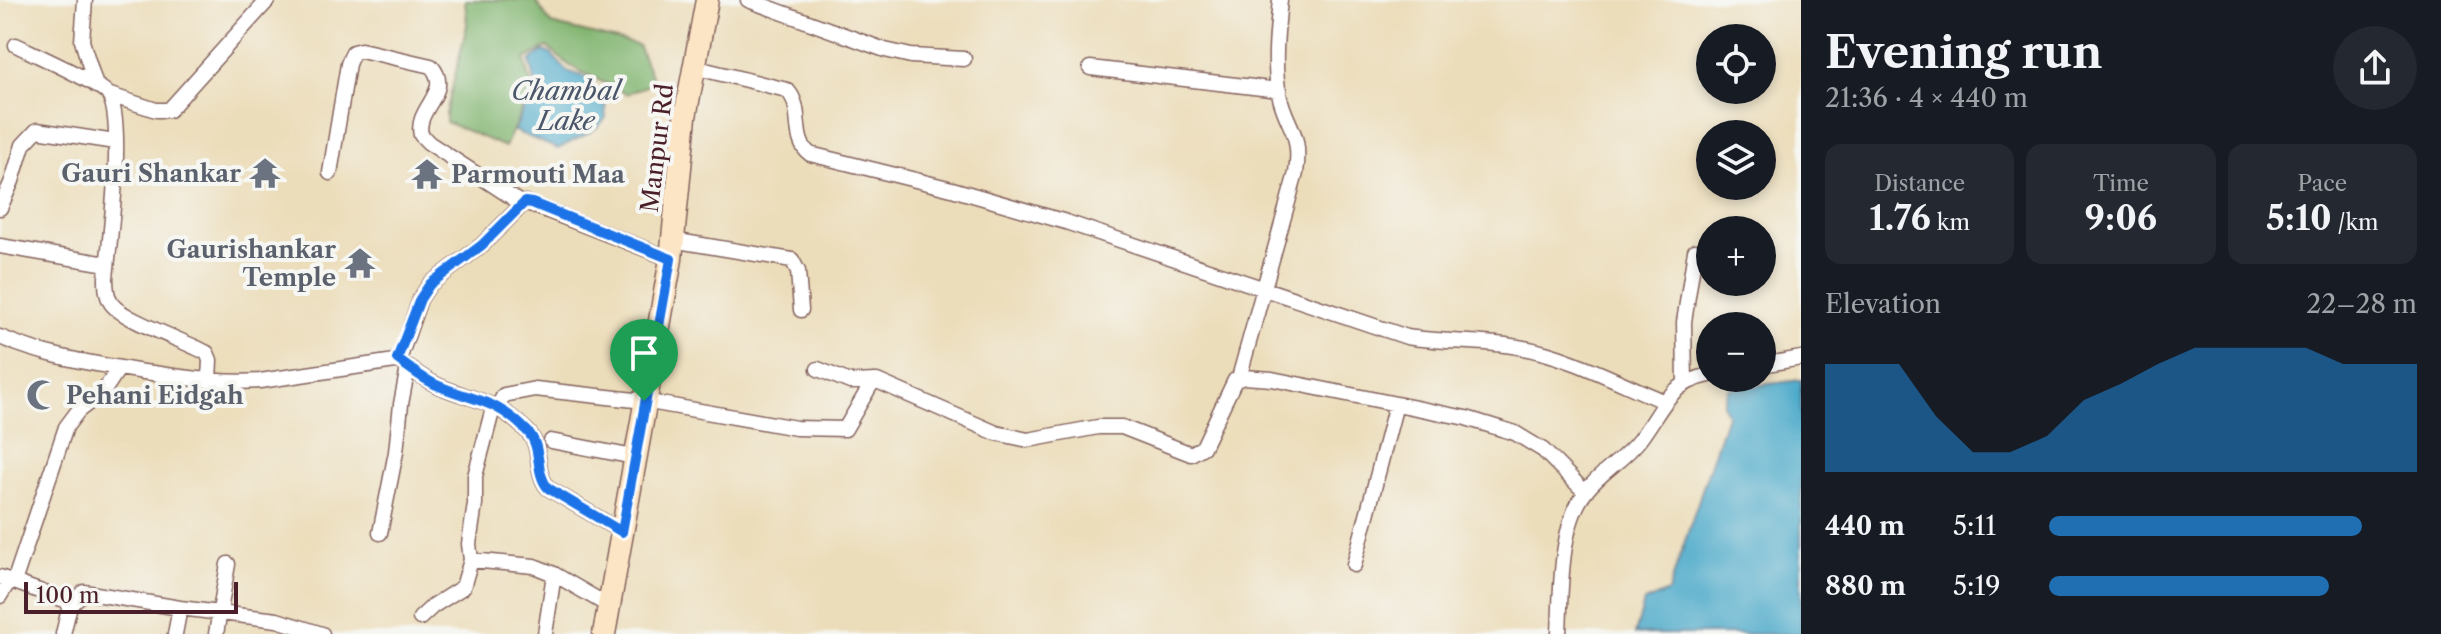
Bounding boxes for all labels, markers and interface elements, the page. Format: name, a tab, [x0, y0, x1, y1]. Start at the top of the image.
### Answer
map controls	[1696, 24, 1776, 392]
button: locate	[1696, 24, 1776, 104]
text: Evening run	[1825, 25, 2102, 79]
button: share	[2333, 26, 2417, 110]
water label: Chambal Lake	[511, 75, 623, 137]
street label: Manpur Rd	[635, 82, 679, 214]
text: 21:36 · 4 × 440 m	[1825, 82, 2028, 114]
button: layers	[1696, 120, 1776, 200]
temple icon: Gauri Shankar	[248, 156, 282, 190]
temple icon: Parmouti Maa	[410, 157, 444, 191]
place label: Gauri Shankar	[61, 159, 241, 188]
place label: Parmouti Maa	[451, 160, 626, 189]
text: Distance	[1874, 170, 1965, 197]
text: Time	[2093, 170, 2149, 197]
text: Pace	[2297, 170, 2347, 197]
text: 1.76	[1869, 197, 1931, 239]
text: 9:06	[2085, 197, 2157, 239]
text: 5:10	[2266, 197, 2332, 239]
text: km	[1931, 209, 1970, 236]
text: /km	[2332, 209, 2379, 236]
button: +	[1696, 216, 1776, 296]
place label: Gaurishankar Temple	[166, 235, 336, 292]
temple icon: Gaurishankar Temple	[343, 246, 377, 280]
text: Elevation	[1825, 288, 1941, 320]
text: 22–28 m	[2306, 288, 2417, 320]
button: −	[1696, 312, 1776, 392]
pin	[610, 319, 678, 401]
icon: arrive	[622, 331, 666, 375]
mosque icon: Pehani Eidgah	[25, 378, 59, 412]
place label: Pehani Eidgah	[66, 381, 244, 410]
text: 440 m	[1825, 510, 1905, 542]
text: 5:11	[1953, 510, 1996, 542]
text: 880 m	[1825, 570, 1906, 602]
text: 5:19	[1953, 570, 2001, 602]
scale bar	[24, 578, 238, 614]
text: 100 m	[36, 582, 99, 609]

